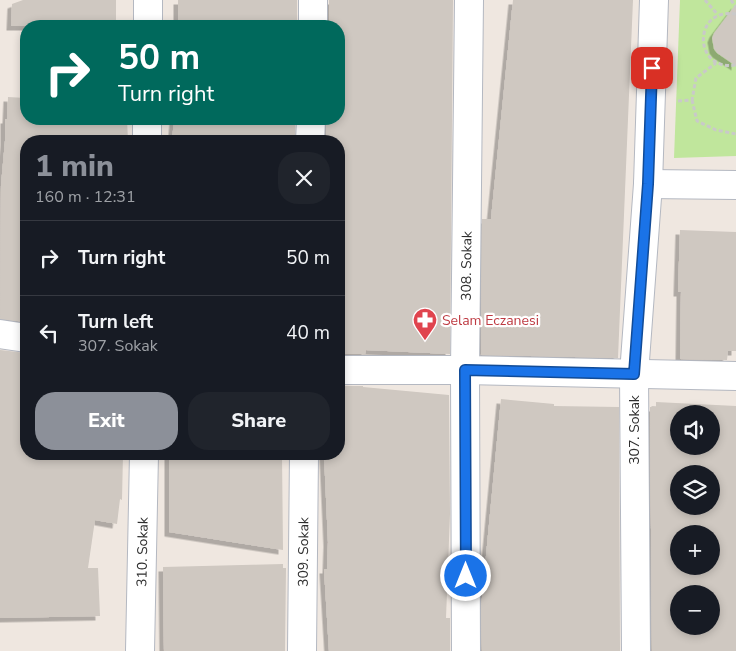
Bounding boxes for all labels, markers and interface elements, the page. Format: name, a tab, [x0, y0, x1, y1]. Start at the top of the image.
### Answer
text: 50 m	[118, 34, 200, 81]
icon: right	[35, 40, 100, 105]
pin	[631, 47, 673, 89]
icon: arrive	[638, 54, 666, 82]
text: Turn right	[118, 79, 214, 109]
text: 1 min	[35, 146, 114, 187]
button: close	[278, 152, 330, 204]
text: 160 m · 12:31	[35, 186, 136, 208]
street label: 308. Sokak	[456, 230, 476, 301]
icon: right	[35, 244, 63, 272]
text: Turn right	[78, 245, 165, 271]
text: 50 m	[286, 245, 330, 271]
pharmacy icon: Selam Eczanesi	[412, 307, 438, 341]
text: Turn left	[78, 309, 153, 335]
place label: Selam Eczanesi	[442, 311, 539, 330]
icon: left	[35, 319, 63, 347]
text: 40 m	[286, 320, 330, 346]
text: 307. Sokak	[78, 335, 158, 357]
button: Exit	[35, 392, 178, 450]
button: Share	[188, 392, 330, 450]
street label: 307. Sokak	[625, 394, 644, 465]
map controls	[670, 405, 720, 635]
button: sound	[670, 405, 720, 455]
button: layers	[670, 465, 720, 515]
street label: 310. Sokak	[132, 516, 152, 587]
street label: 309. Sokak	[293, 516, 313, 587]
button: +	[670, 525, 720, 575]
position arrow	[439, 549, 491, 601]
button: −	[670, 585, 720, 635]

